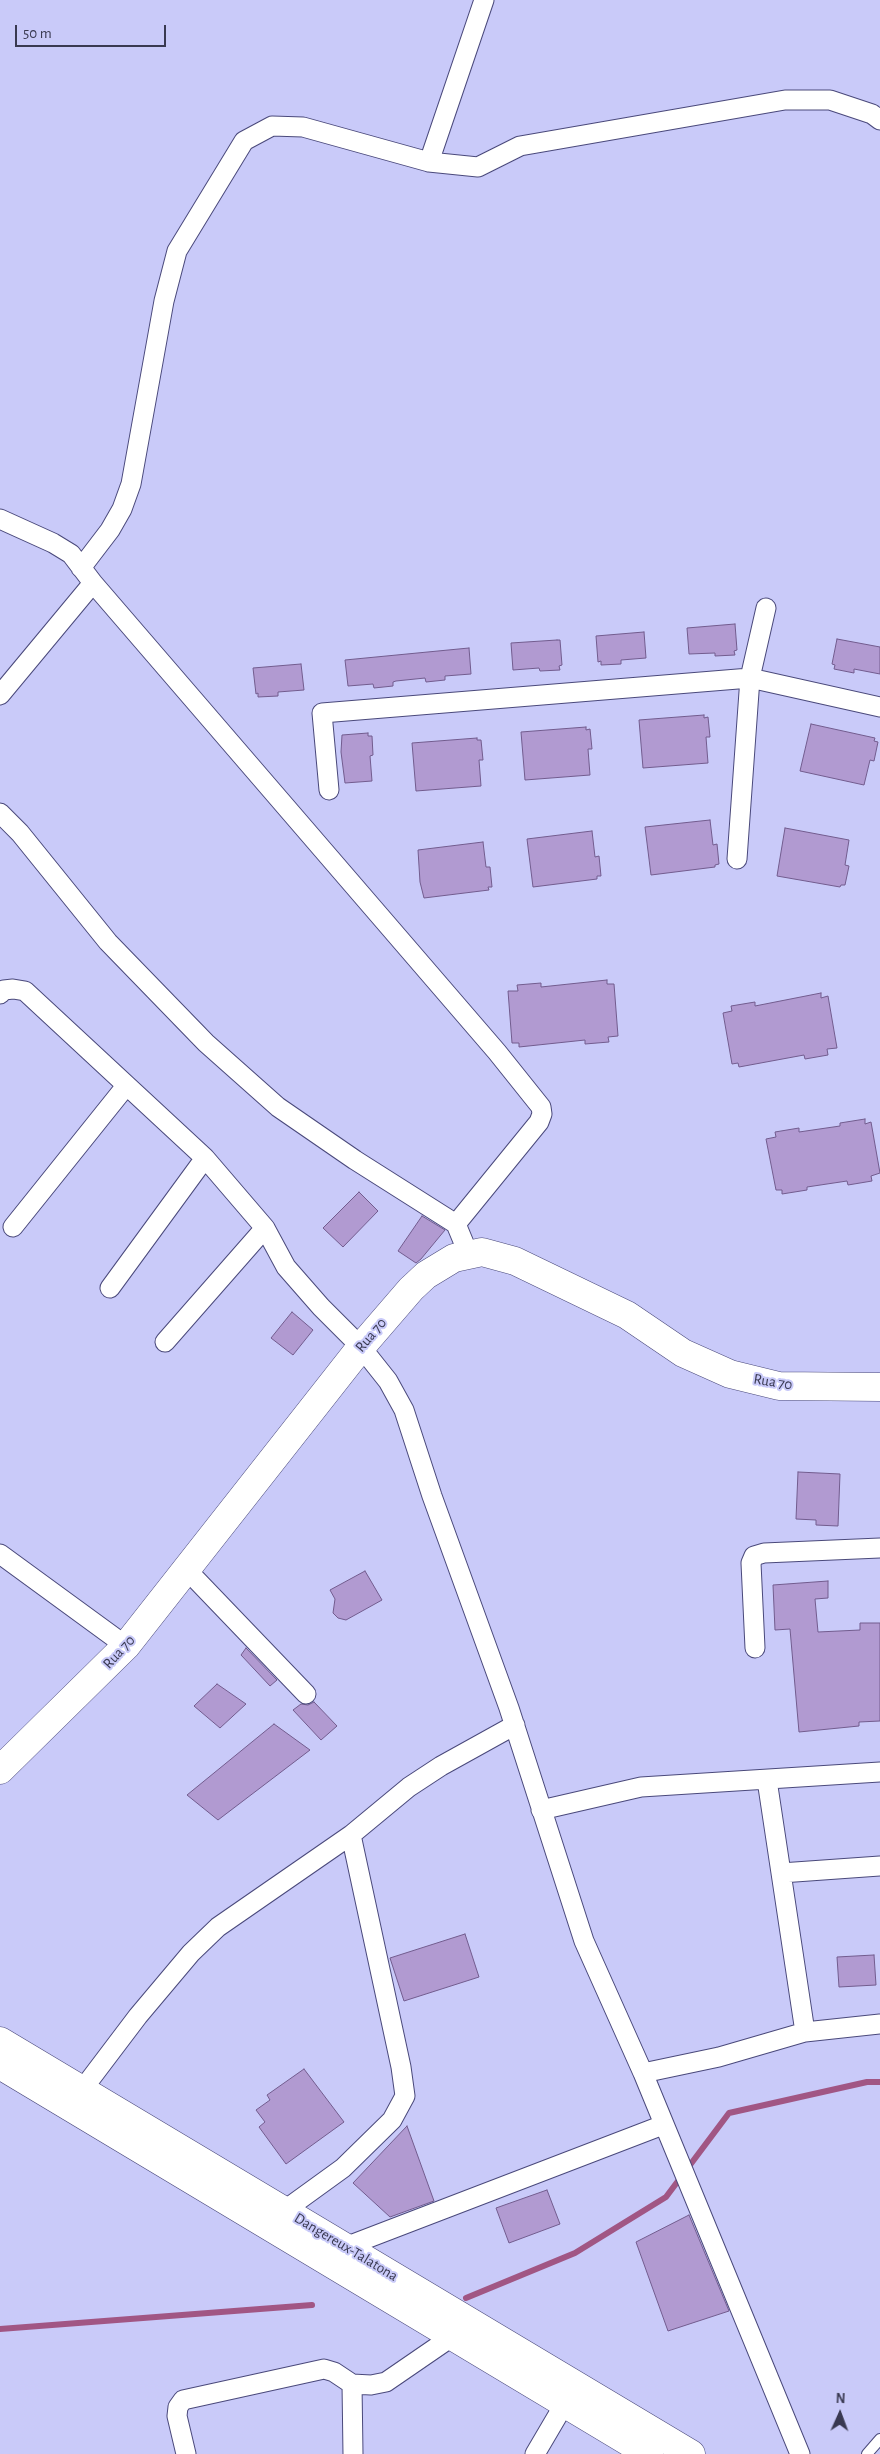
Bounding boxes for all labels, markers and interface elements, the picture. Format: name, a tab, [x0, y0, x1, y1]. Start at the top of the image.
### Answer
scale bar	[18, 15, 169, 47]
text: 50 m	[23, 26, 52, 41]
street label: Rua 70	[351, 1314, 391, 1356]
street label: Rua 70	[752, 1370, 794, 1394]
street label: Rua 70	[99, 1632, 139, 1672]
street label: Dangereux-Talatona	[291, 2209, 401, 2285]
north arrow	[815, 2389, 865, 2439]
text: N	[835, 2392, 846, 2406]

